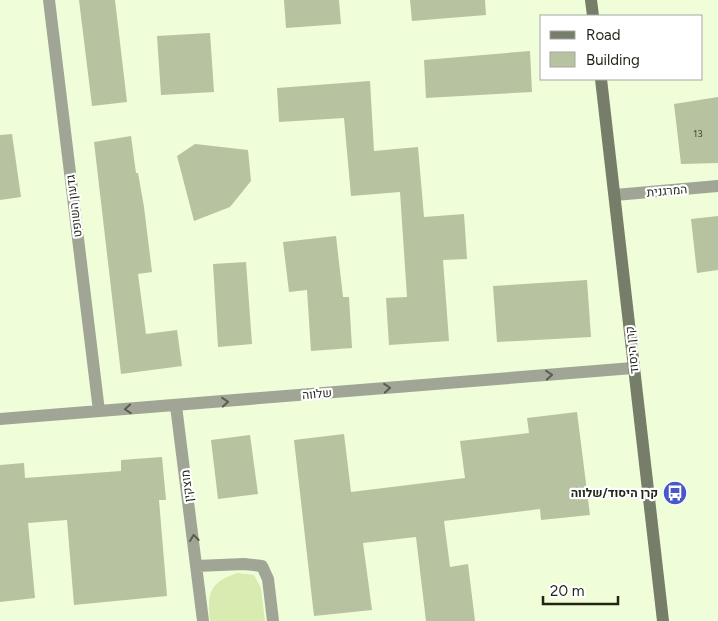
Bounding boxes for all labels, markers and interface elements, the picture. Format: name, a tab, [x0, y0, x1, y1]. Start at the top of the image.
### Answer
legend	[540, 15, 703, 80]
text: Road	[586, 26, 621, 44]
text: Building	[586, 51, 640, 69]
house number: 13	[693, 127, 703, 140]
street label: גדעון השופט	[63, 174, 85, 238]
street label: המרגנית	[646, 182, 688, 200]
street label: קרן היסוד	[623, 325, 641, 375]
one-way arrow	[545, 370, 553, 381]
one-way arrow	[383, 383, 391, 394]
street label: שלווה	[302, 386, 332, 402]
one-way arrow	[221, 396, 229, 407]
one-way arrow	[124, 403, 132, 414]
street label: מוצקין	[178, 469, 196, 503]
bus stop icon: קרן היסוד/שלווה	[662, 480, 688, 506]
place label: קרן היסוד/שלווה	[571, 486, 658, 500]
one-way arrow	[189, 533, 200, 541]
scale bar	[543, 574, 618, 606]
text: 20 m	[550, 582, 584, 600]

